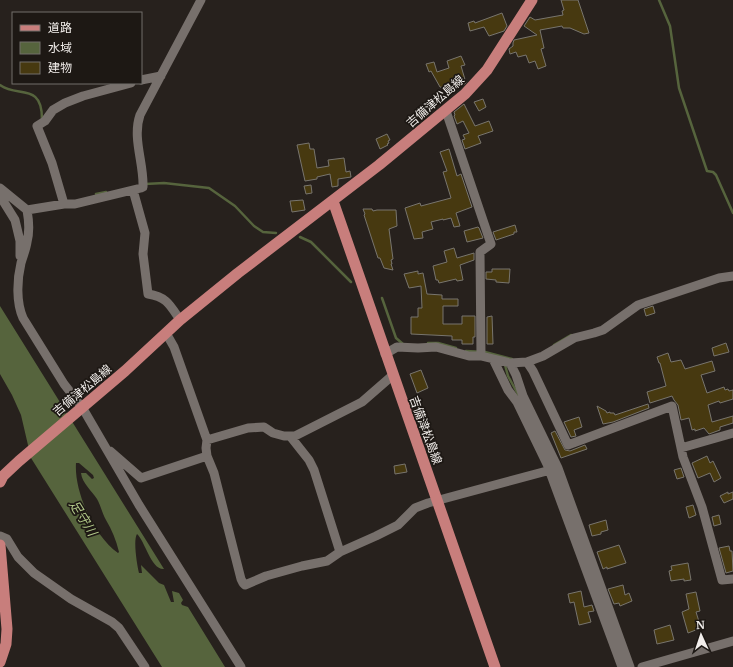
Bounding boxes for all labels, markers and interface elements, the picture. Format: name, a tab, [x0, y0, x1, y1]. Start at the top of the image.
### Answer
legend	[12, 12, 142, 84]
text: 道路	[48, 20, 72, 35]
text: 水域	[48, 40, 72, 55]
text: 建物	[48, 60, 72, 75]
street label: 吉備津松島線	[403, 72, 467, 130]
street label: 吉備津松島線	[50, 361, 114, 419]
street label: 吉備津松島線	[407, 394, 445, 466]
water label: 足守川	[65, 497, 102, 541]
north arrow	[681, 615, 721, 655]
text: N	[696, 618, 705, 632]

